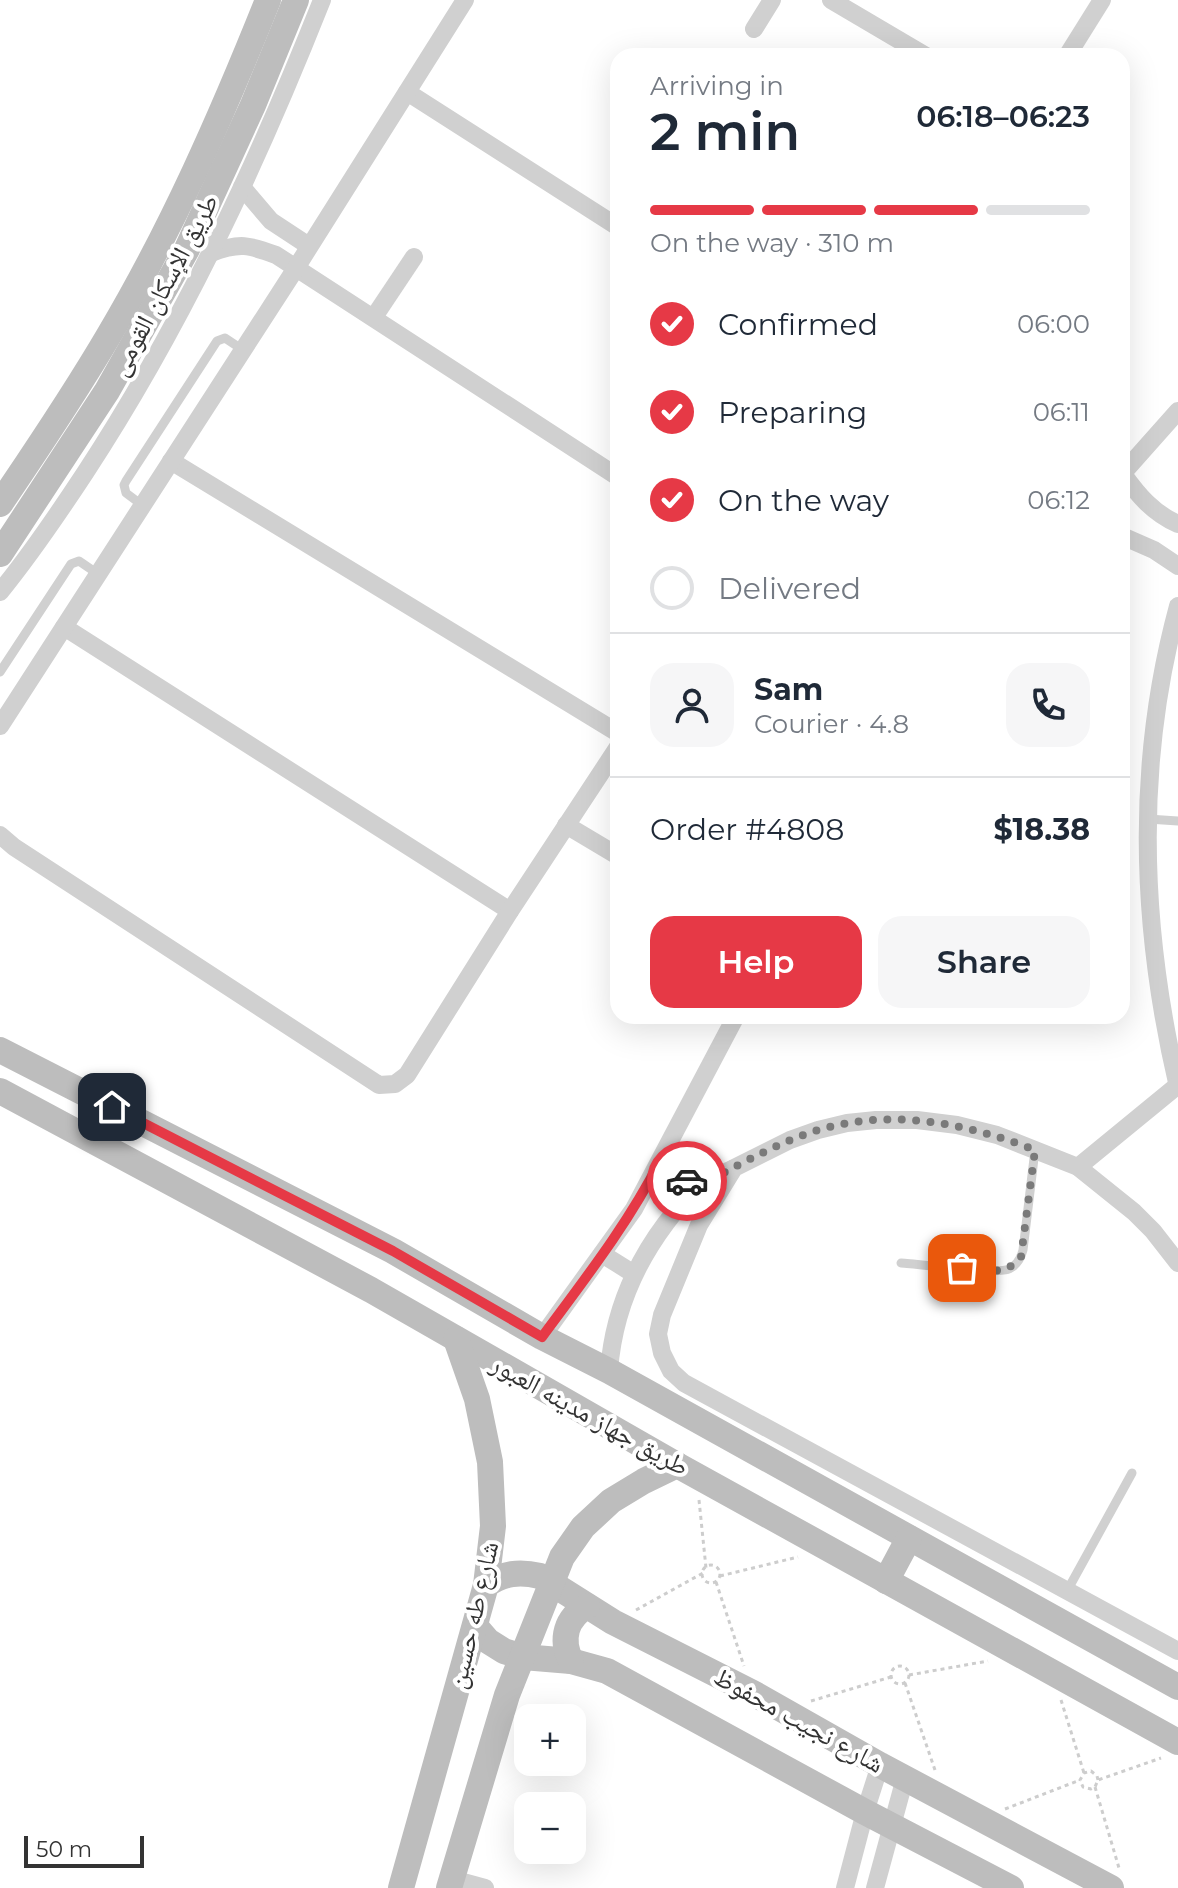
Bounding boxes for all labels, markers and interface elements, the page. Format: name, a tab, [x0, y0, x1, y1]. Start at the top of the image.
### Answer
text: Arriving in	[650, 70, 784, 102]
text: 06:18–06:23	[916, 98, 1090, 135]
text: 2 min	[650, 100, 800, 163]
street label: طريق الإسكان القومى	[103, 189, 225, 381]
text: On the way · 310 m	[650, 227, 894, 259]
icon: check	[650, 302, 694, 346]
text: Confirmed	[718, 306, 878, 343]
text: 06:00	[1017, 308, 1090, 340]
icon: check	[650, 390, 694, 434]
text: Preparing	[718, 394, 867, 431]
text: 06:11	[1033, 396, 1090, 428]
icon: check	[650, 478, 694, 522]
text: On the way	[718, 482, 889, 519]
text: 06:12	[1027, 484, 1090, 516]
text: Delivered	[718, 570, 861, 607]
button: person	[650, 663, 734, 747]
button: phone	[1006, 663, 1090, 747]
text: Sam	[754, 671, 823, 708]
text: Courier · 4.8	[754, 708, 909, 740]
text: Order #4808	[650, 811, 844, 848]
text: $18.38	[994, 811, 1090, 848]
button: Help	[650, 916, 862, 1008]
button: Share	[878, 916, 1090, 1008]
pin	[78, 1073, 146, 1141]
icon: home	[90, 1085, 134, 1129]
courier	[647, 1141, 727, 1221]
icon: car	[665, 1159, 709, 1203]
pin	[928, 1234, 996, 1302]
icon: bag	[940, 1246, 984, 1290]
street label: طريق جهاز مدينه العبور	[485, 1347, 695, 1483]
street label: شارع طه حسين	[441, 1538, 505, 1692]
street label: شارع نجيب محفوظ	[708, 1660, 890, 1780]
map controls	[514, 1704, 586, 1864]
button: +	[514, 1704, 586, 1776]
button: −	[514, 1792, 586, 1864]
scale bar	[24, 1832, 144, 1868]
text: 50 m	[36, 1836, 92, 1863]

